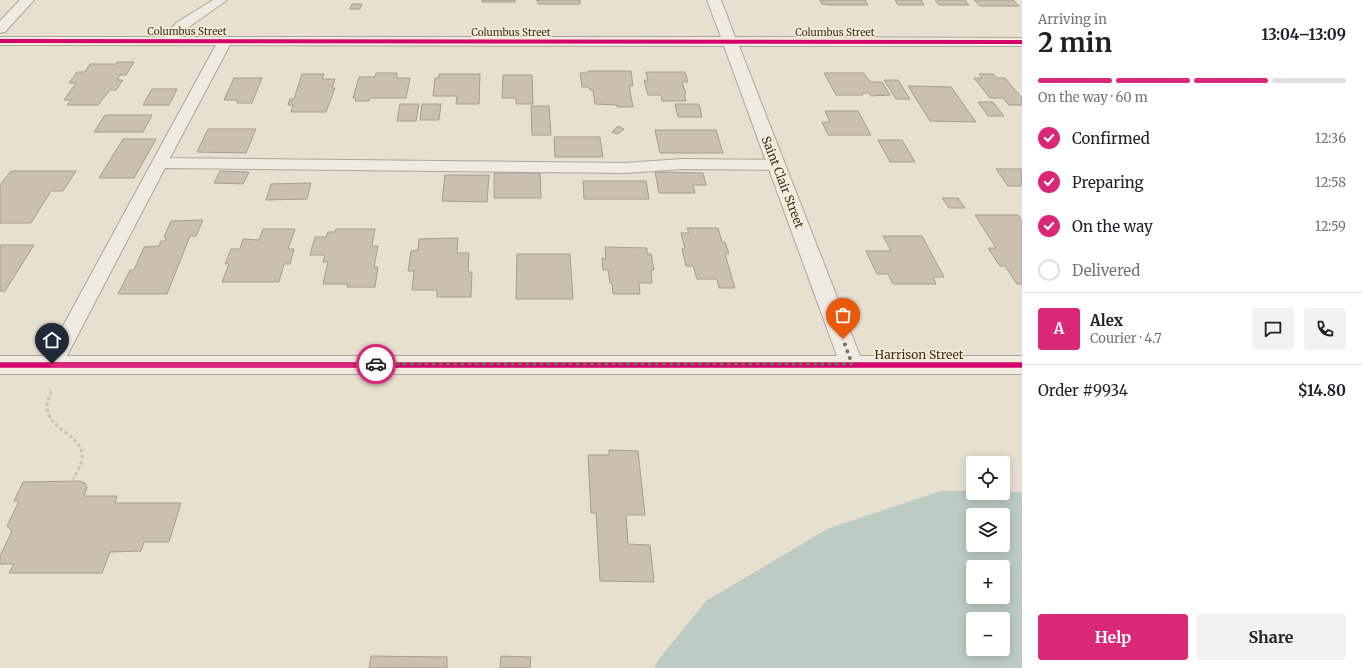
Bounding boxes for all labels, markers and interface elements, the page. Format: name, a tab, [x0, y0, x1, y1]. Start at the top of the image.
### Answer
text: Arriving in	[1038, 11, 1107, 28]
street label: Columbus Street	[147, 25, 227, 38]
text: 13:04–13:09	[1262, 25, 1346, 44]
street label: Columbus Street	[471, 26, 551, 39]
street label: Columbus Street	[795, 26, 875, 39]
text: 2 min	[1038, 26, 1112, 59]
text: On the way · 60 m	[1038, 89, 1148, 106]
icon: check	[1038, 127, 1060, 149]
text: Confirmed	[1072, 129, 1150, 148]
text: 12:36	[1315, 130, 1346, 147]
street label: Saint Clair Street	[759, 134, 808, 230]
icon: check	[1038, 171, 1060, 193]
text: Preparing	[1072, 173, 1144, 192]
text: 12:58	[1315, 174, 1346, 191]
icon: check	[1038, 215, 1060, 237]
text: On the way	[1072, 217, 1153, 236]
text: 12:59	[1315, 218, 1346, 235]
text: Delivered	[1072, 261, 1140, 280]
pin	[826, 298, 860, 339]
icon: bag	[832, 304, 854, 326]
button: chat	[1252, 308, 1294, 350]
button: phone	[1304, 308, 1346, 350]
text: Alex	[1090, 311, 1123, 330]
text: A	[1054, 319, 1064, 338]
pin	[35, 323, 69, 364]
icon: home	[41, 329, 63, 351]
text: Courier · 4.7	[1090, 330, 1162, 347]
courier	[356, 344, 396, 384]
street label: Harrison Street	[875, 347, 964, 362]
icon: car	[365, 353, 387, 375]
text: Order #9934	[1038, 381, 1128, 400]
text: $14.80	[1298, 381, 1346, 400]
map controls	[966, 456, 1010, 656]
button: locate	[966, 456, 1010, 500]
button: layers	[966, 508, 1010, 552]
button: +	[966, 560, 1010, 604]
button: −	[966, 612, 1010, 656]
button: Help	[1038, 614, 1188, 660]
button: Share	[1196, 614, 1346, 660]

